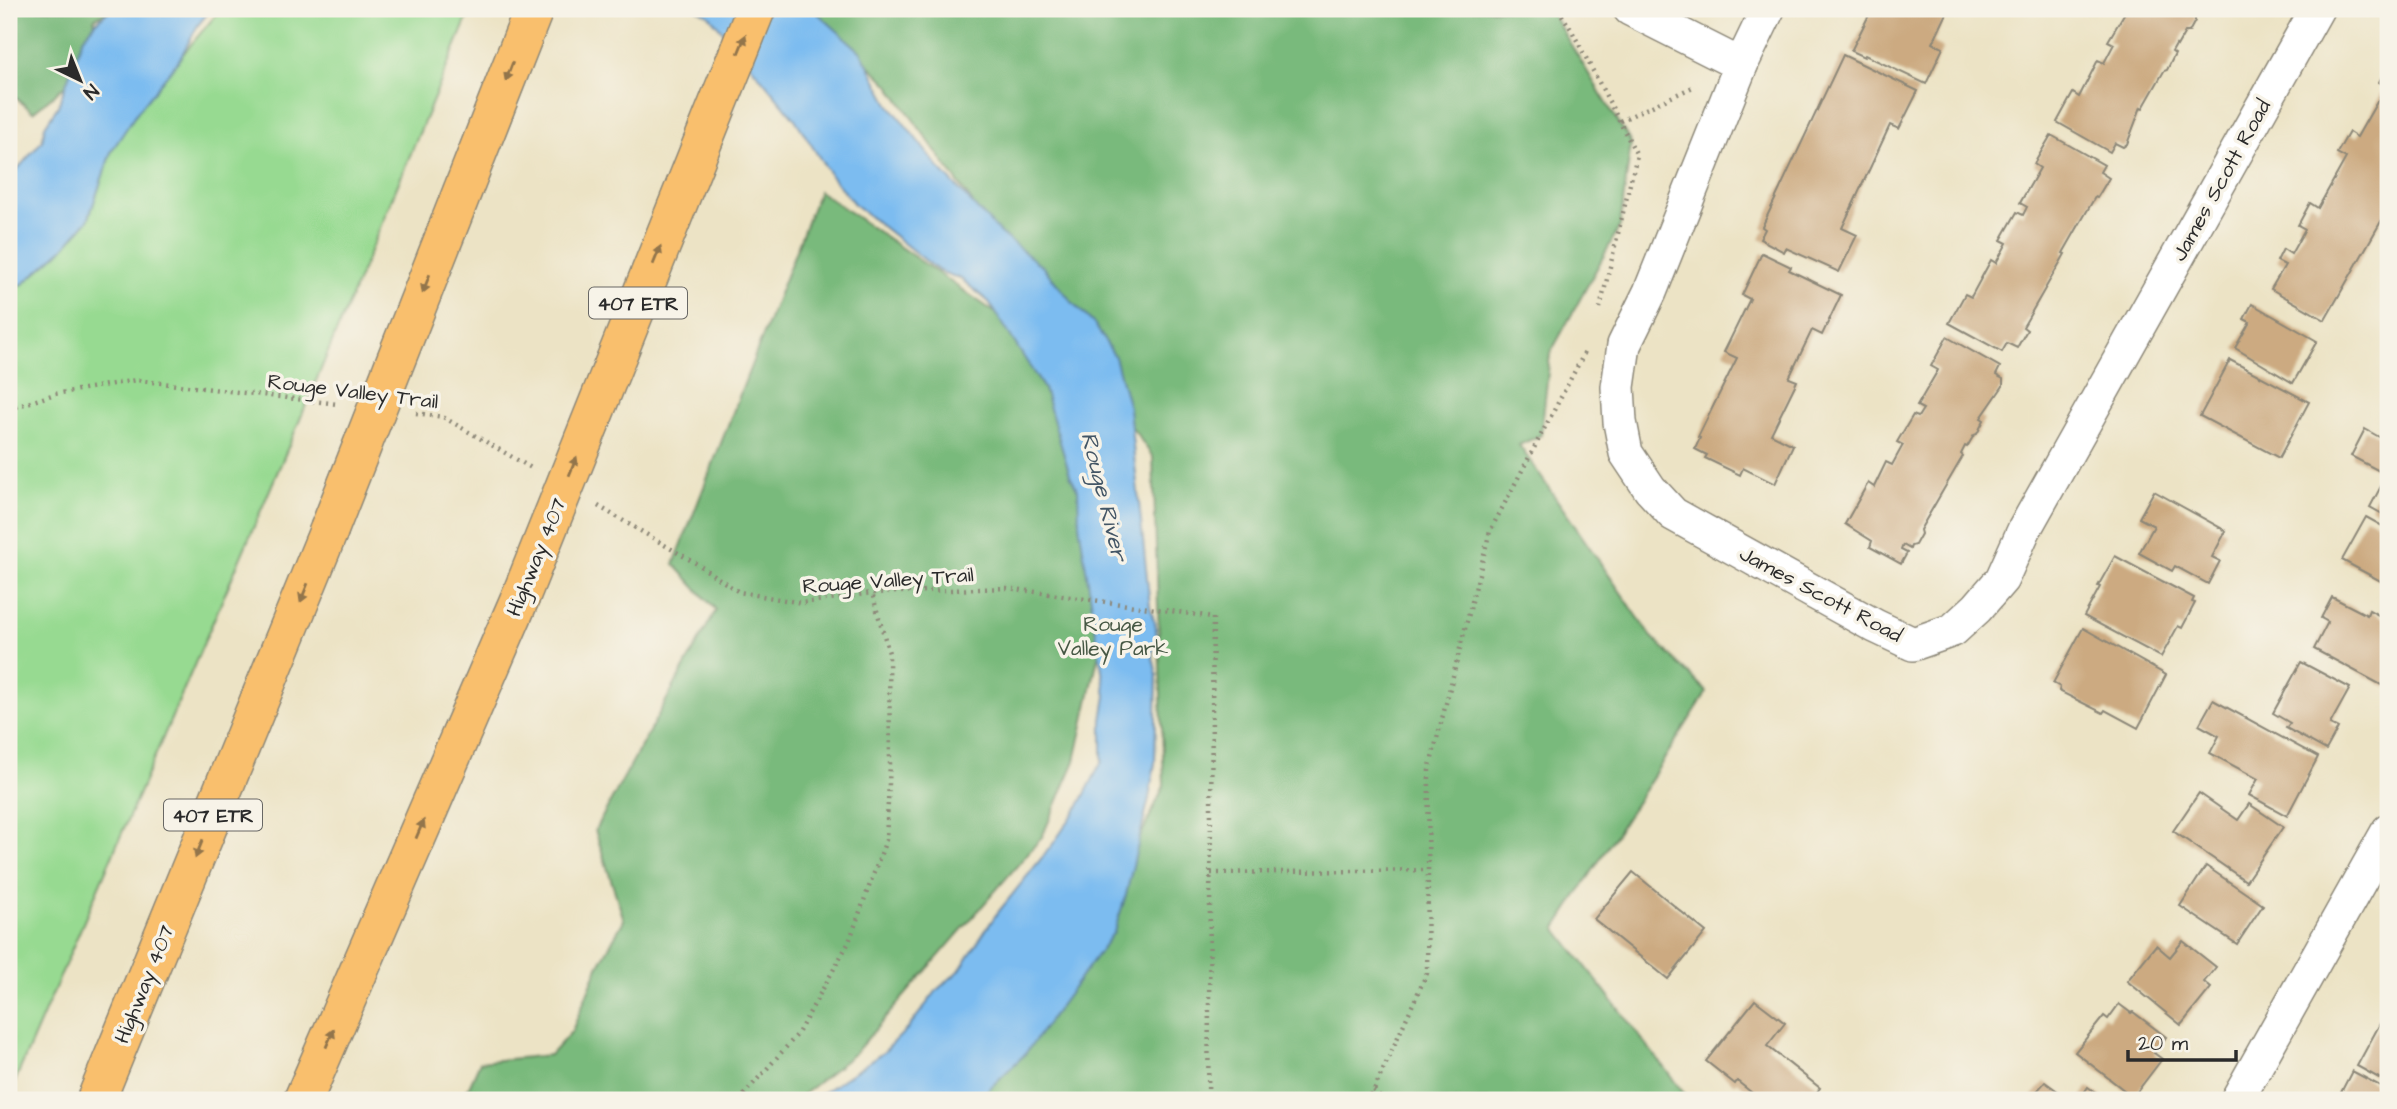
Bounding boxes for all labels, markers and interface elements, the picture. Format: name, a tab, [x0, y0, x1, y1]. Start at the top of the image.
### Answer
one-way arrow	[737, 33, 748, 54]
north arrow	[46, 46, 116, 116]
one-way arrow	[504, 62, 515, 83]
text: N	[77, 77, 104, 105]
street label: James Scott Road	[2165, 94, 2278, 266]
one-way arrow	[652, 244, 663, 265]
one-way arrow	[420, 274, 431, 295]
road number: 407 ETR	[589, 288, 687, 318]
street label: Rouge Valley Trail	[266, 367, 440, 418]
water label: Rouge River	[1072, 429, 1136, 566]
one-way arrow	[567, 455, 578, 476]
street label: Highway 407	[500, 494, 575, 621]
street label: James Scott Road	[1734, 539, 1908, 650]
street label: Rouge Valley Trail	[801, 560, 975, 603]
one-way arrow	[298, 583, 309, 604]
park label: Rouge Valley Park	[1058, 610, 1168, 665]
road number: 407 ETR	[164, 800, 262, 830]
one-way arrow	[415, 818, 426, 839]
one-way arrow	[193, 839, 205, 859]
street label: Highway 407	[108, 921, 183, 1048]
scale bar	[2128, 1018, 2236, 1062]
one-way arrow	[325, 1027, 336, 1048]
text: 20 m	[2138, 1029, 2189, 1058]

